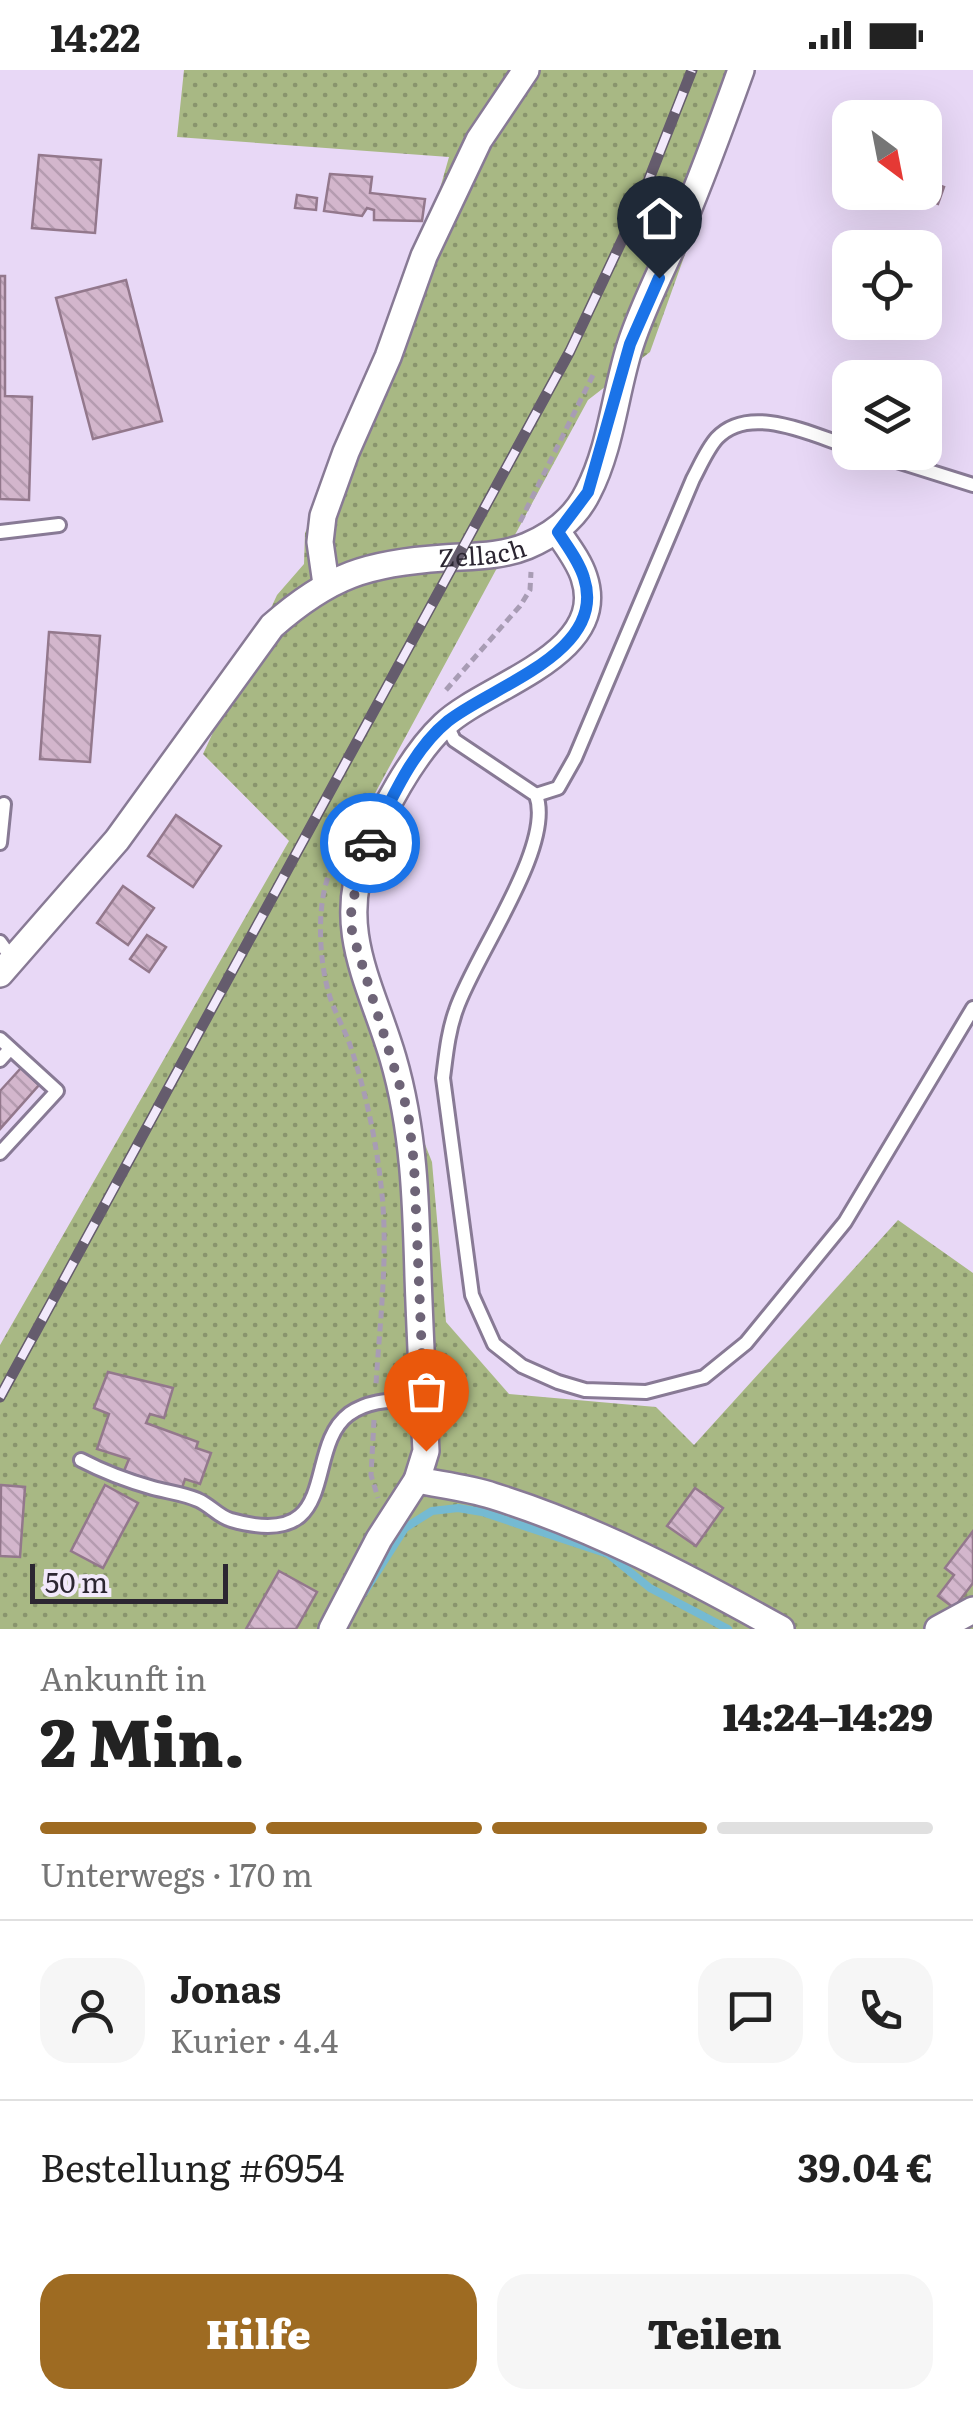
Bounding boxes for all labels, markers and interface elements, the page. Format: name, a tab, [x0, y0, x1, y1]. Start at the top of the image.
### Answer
text: 14:22	[50, 7, 140, 64]
north arrow	[832, 100, 942, 210]
map controls	[832, 100, 942, 470]
pin	[617, 176, 702, 279]
icon: home	[632, 191, 687, 246]
button: locate	[832, 230, 942, 340]
button: layers	[832, 360, 942, 470]
street label: Zellach	[437, 528, 530, 575]
courier	[320, 793, 420, 893]
icon: car	[343, 816, 398, 871]
pin	[384, 1349, 469, 1452]
icon: bag	[399, 1364, 454, 1419]
scale bar	[30, 1559, 228, 1604]
text: 50 m	[45, 1560, 108, 1602]
text: Ankunft in	[40, 1653, 207, 1701]
text: 14:24–14:29	[723, 1686, 933, 1743]
text: 2 Min.	[40, 1690, 245, 1787]
text: Unterwegs · 170 m	[40, 1849, 313, 1897]
button: person	[40, 1958, 145, 2063]
text: Jonas	[170, 1958, 281, 2015]
button: chat	[698, 1958, 803, 2063]
button: phone	[828, 1958, 933, 2063]
text: Kurier · 4.4	[170, 2015, 338, 2063]
text: Bestellung #6954	[40, 2137, 344, 2194]
text: 39.04 €	[798, 2137, 933, 2194]
button: Hilfe	[40, 2274, 477, 2389]
button: Teilen	[497, 2274, 933, 2389]

